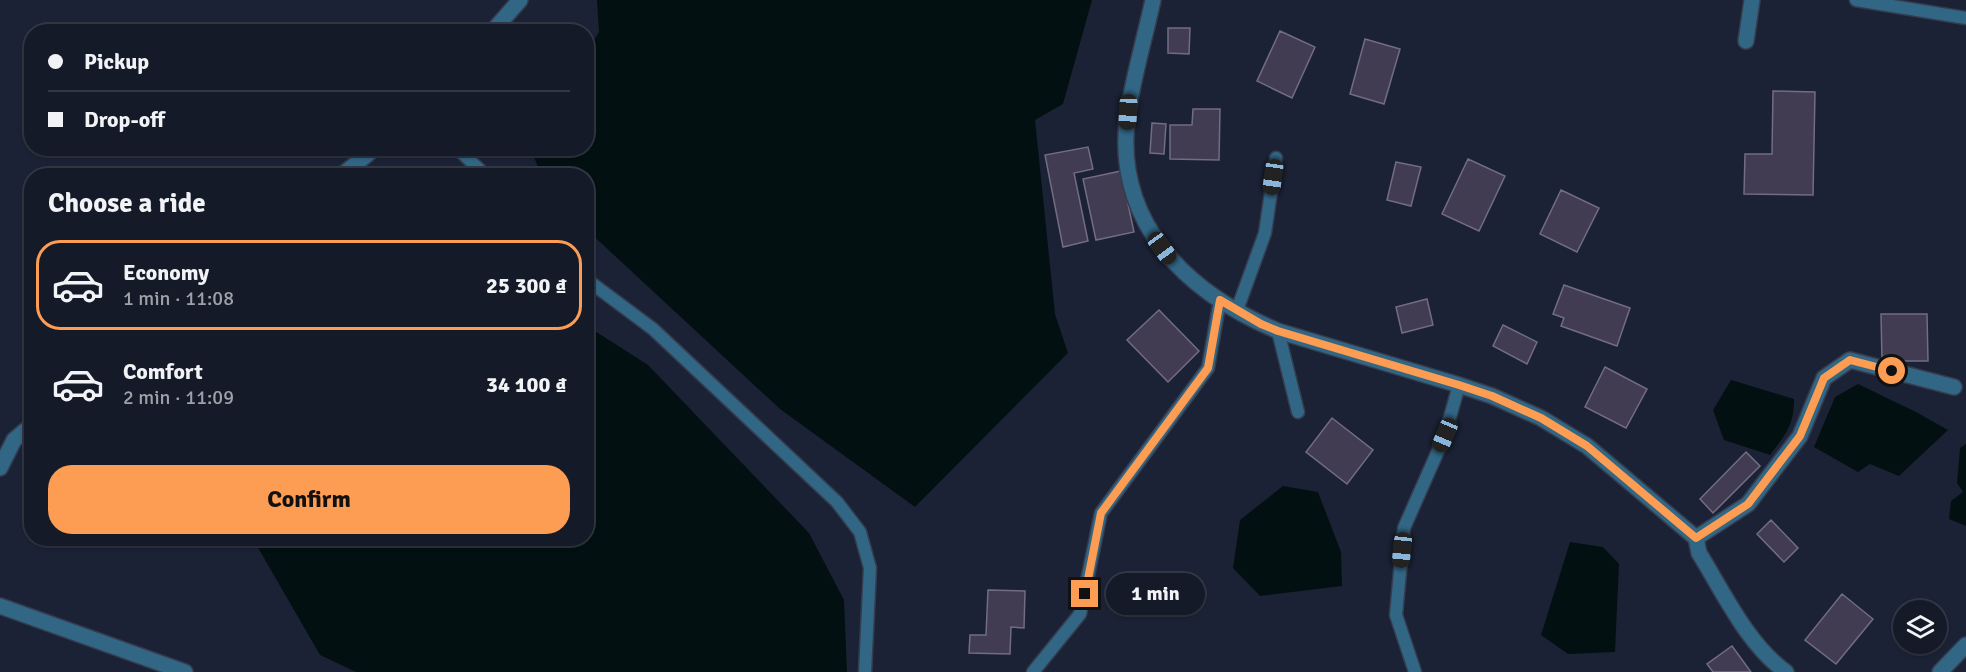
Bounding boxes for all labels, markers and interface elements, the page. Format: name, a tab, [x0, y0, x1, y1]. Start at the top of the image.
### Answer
text: Pickup	[84, 48, 149, 75]
car	[1118, 94, 1138, 130]
text: Drop-off	[84, 106, 165, 133]
car	[1262, 158, 1284, 196]
text: Choose a ride	[48, 187, 206, 220]
car	[1144, 228, 1180, 268]
icon: car	[51, 258, 105, 312]
text: Economy	[123, 259, 209, 286]
text: 25 300 ₫	[486, 272, 567, 299]
text: 1 min · 11:08	[123, 286, 234, 311]
icon: car	[51, 357, 105, 411]
route start	[1878, 357, 1905, 384]
text: Comfort	[123, 358, 203, 385]
text: 34 100 ₫	[486, 371, 567, 398]
text: 2 min · 11:09	[123, 385, 234, 410]
car	[1430, 415, 1460, 455]
button: Confirm	[48, 465, 570, 534]
car	[1391, 531, 1413, 569]
callout: 1 min	[1106, 573, 1205, 615]
route end	[1071, 580, 1098, 607]
text: 1 min	[1131, 581, 1180, 606]
map controls	[1893, 600, 1947, 654]
button: layers	[1893, 600, 1947, 654]

